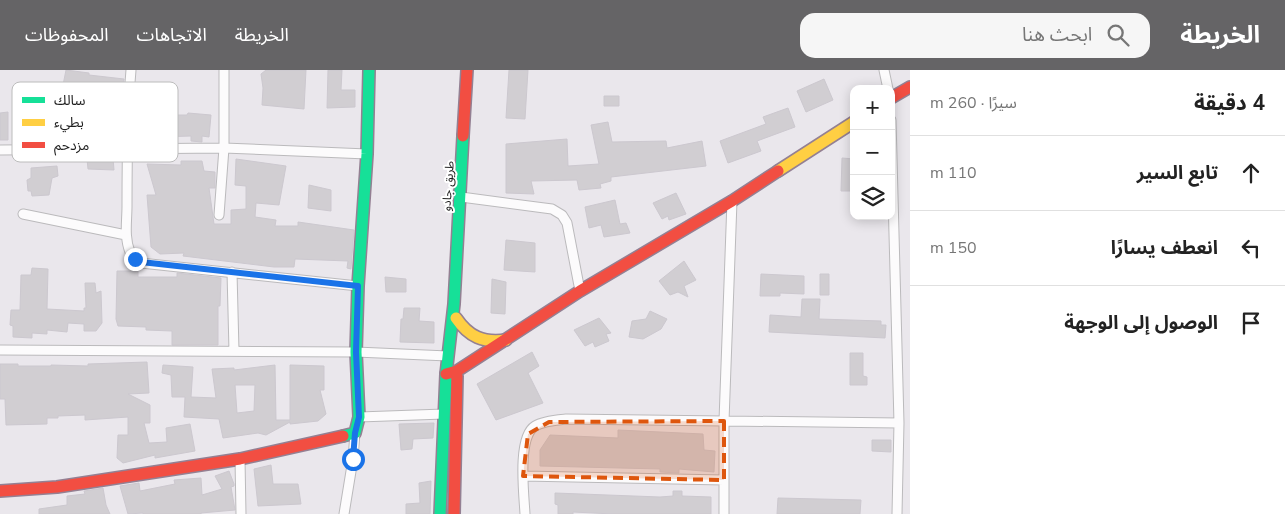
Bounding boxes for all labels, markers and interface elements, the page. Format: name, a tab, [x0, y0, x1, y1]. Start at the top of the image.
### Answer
search box	[800, 13, 1150, 58]
text: الخريطة	[1180, 19, 1260, 51]
icon: search	[1104, 21, 1132, 49]
text: ابحث هنا	[1022, 22, 1092, 48]
text: المحفوظات	[25, 23, 109, 47]
text: الاتجاهات	[137, 23, 207, 47]
text: الخريطة	[235, 23, 289, 47]
legend	[12, 82, 178, 162]
map controls	[850, 85, 895, 220]
button: +	[850, 85, 895, 130]
text: 4 دقيقة	[1194, 89, 1265, 117]
text: سالك	[54, 91, 86, 110]
text: سيرًا · 260 m	[930, 92, 1017, 114]
text: بطيء	[54, 113, 84, 133]
button: −	[850, 130, 895, 175]
text: مزدحم	[54, 136, 89, 156]
icon: ahead	[1237, 159, 1265, 187]
street label: طريق جادو	[438, 160, 458, 212]
text: تابع السير	[1137, 160, 1218, 186]
text: 110 m	[930, 162, 977, 184]
button: layers	[850, 175, 895, 220]
icon: left	[1237, 234, 1265, 262]
text: انعطف يسارًا	[1111, 235, 1218, 261]
text: 150 m	[930, 237, 977, 259]
route end	[124, 248, 147, 271]
icon: arrive	[1237, 309, 1265, 337]
text: الوصول إلى الوجهة	[1064, 310, 1218, 336]
route start	[342, 448, 365, 471]

